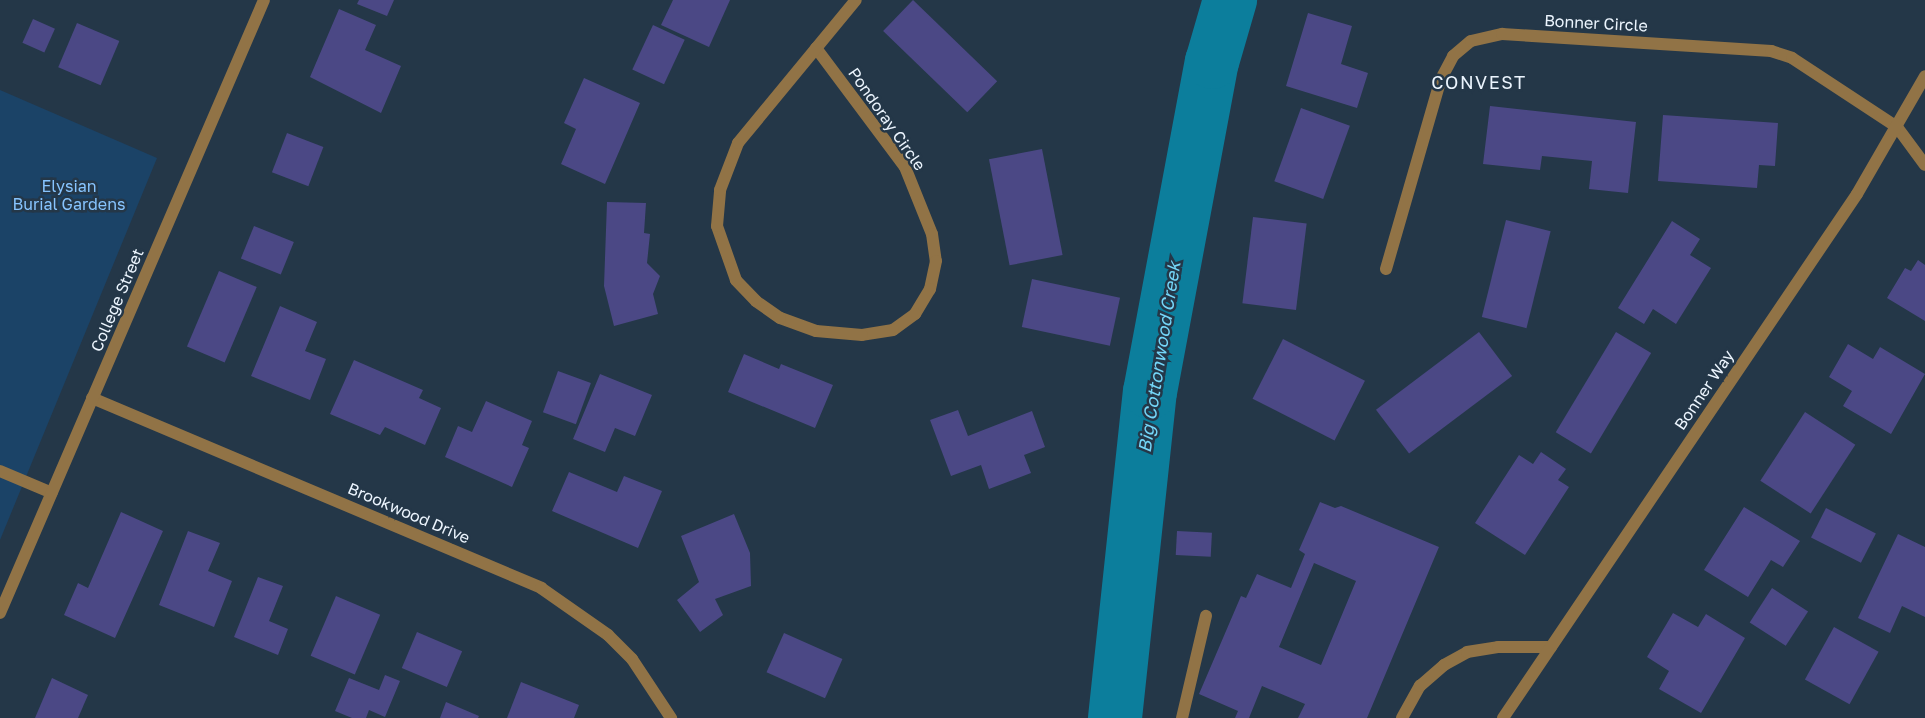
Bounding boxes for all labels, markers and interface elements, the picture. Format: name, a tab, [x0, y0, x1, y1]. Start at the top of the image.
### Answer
street label: Bonner Circle	[1544, 11, 1648, 35]
street label: Pondoray Circle	[844, 64, 930, 174]
district label: CONVEST	[1431, 71, 1527, 93]
park label: Elysian Burial Gardens	[13, 176, 125, 214]
street label: College Street	[87, 245, 147, 355]
water label: Big Cottonwood Creek	[1133, 260, 1185, 454]
street label: Bonner Way	[1670, 347, 1738, 433]
street label: Brookwood Drive	[345, 479, 473, 547]

